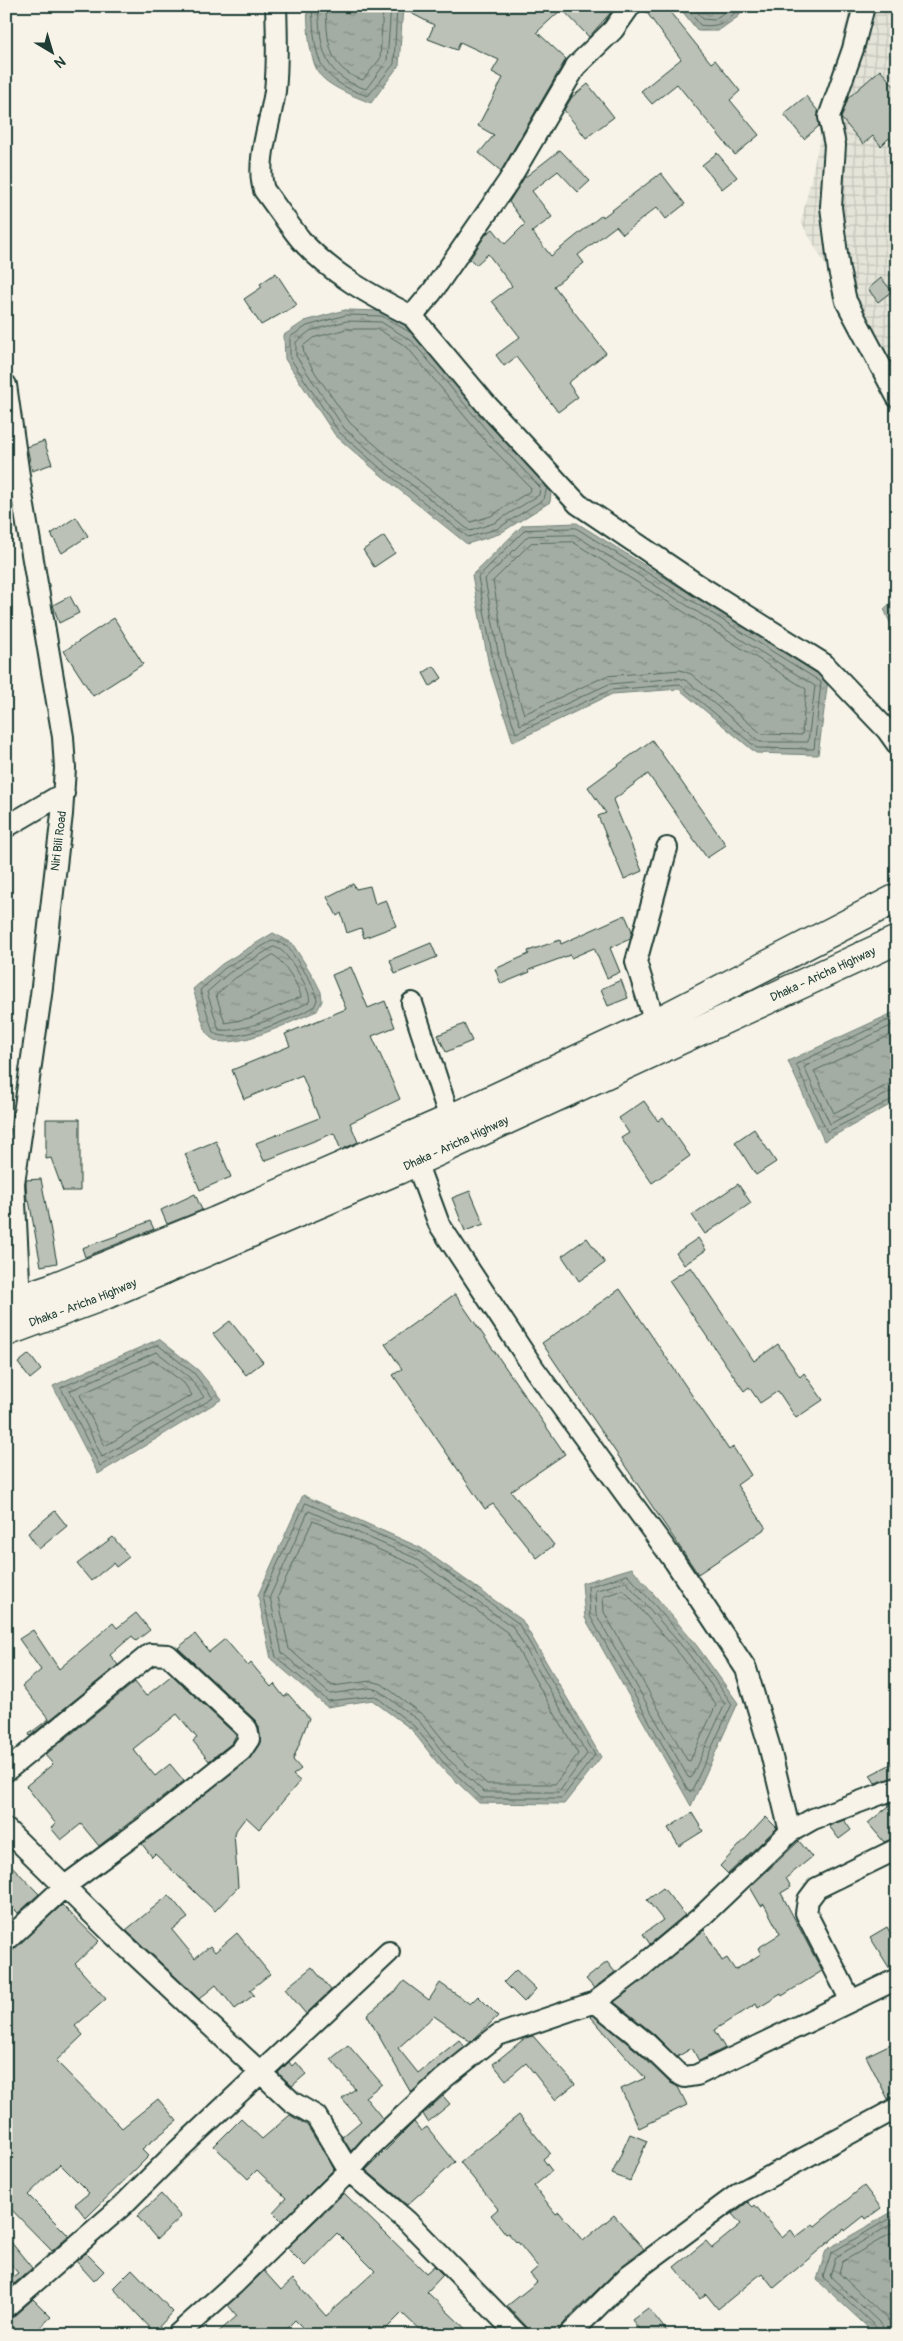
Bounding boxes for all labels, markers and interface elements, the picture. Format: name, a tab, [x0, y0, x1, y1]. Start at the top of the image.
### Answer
north arrow	[28, 28, 78, 78]
text: N	[51, 52, 69, 71]
street label: Niri Bili Road	[48, 810, 70, 872]
street label: Dhaka - Aricha Highway	[768, 943, 878, 1005]
street label: Dhaka - Aricha Highway	[401, 1113, 511, 1174]
street label: Dhaka - Aricha Highway	[27, 1275, 139, 1330]

